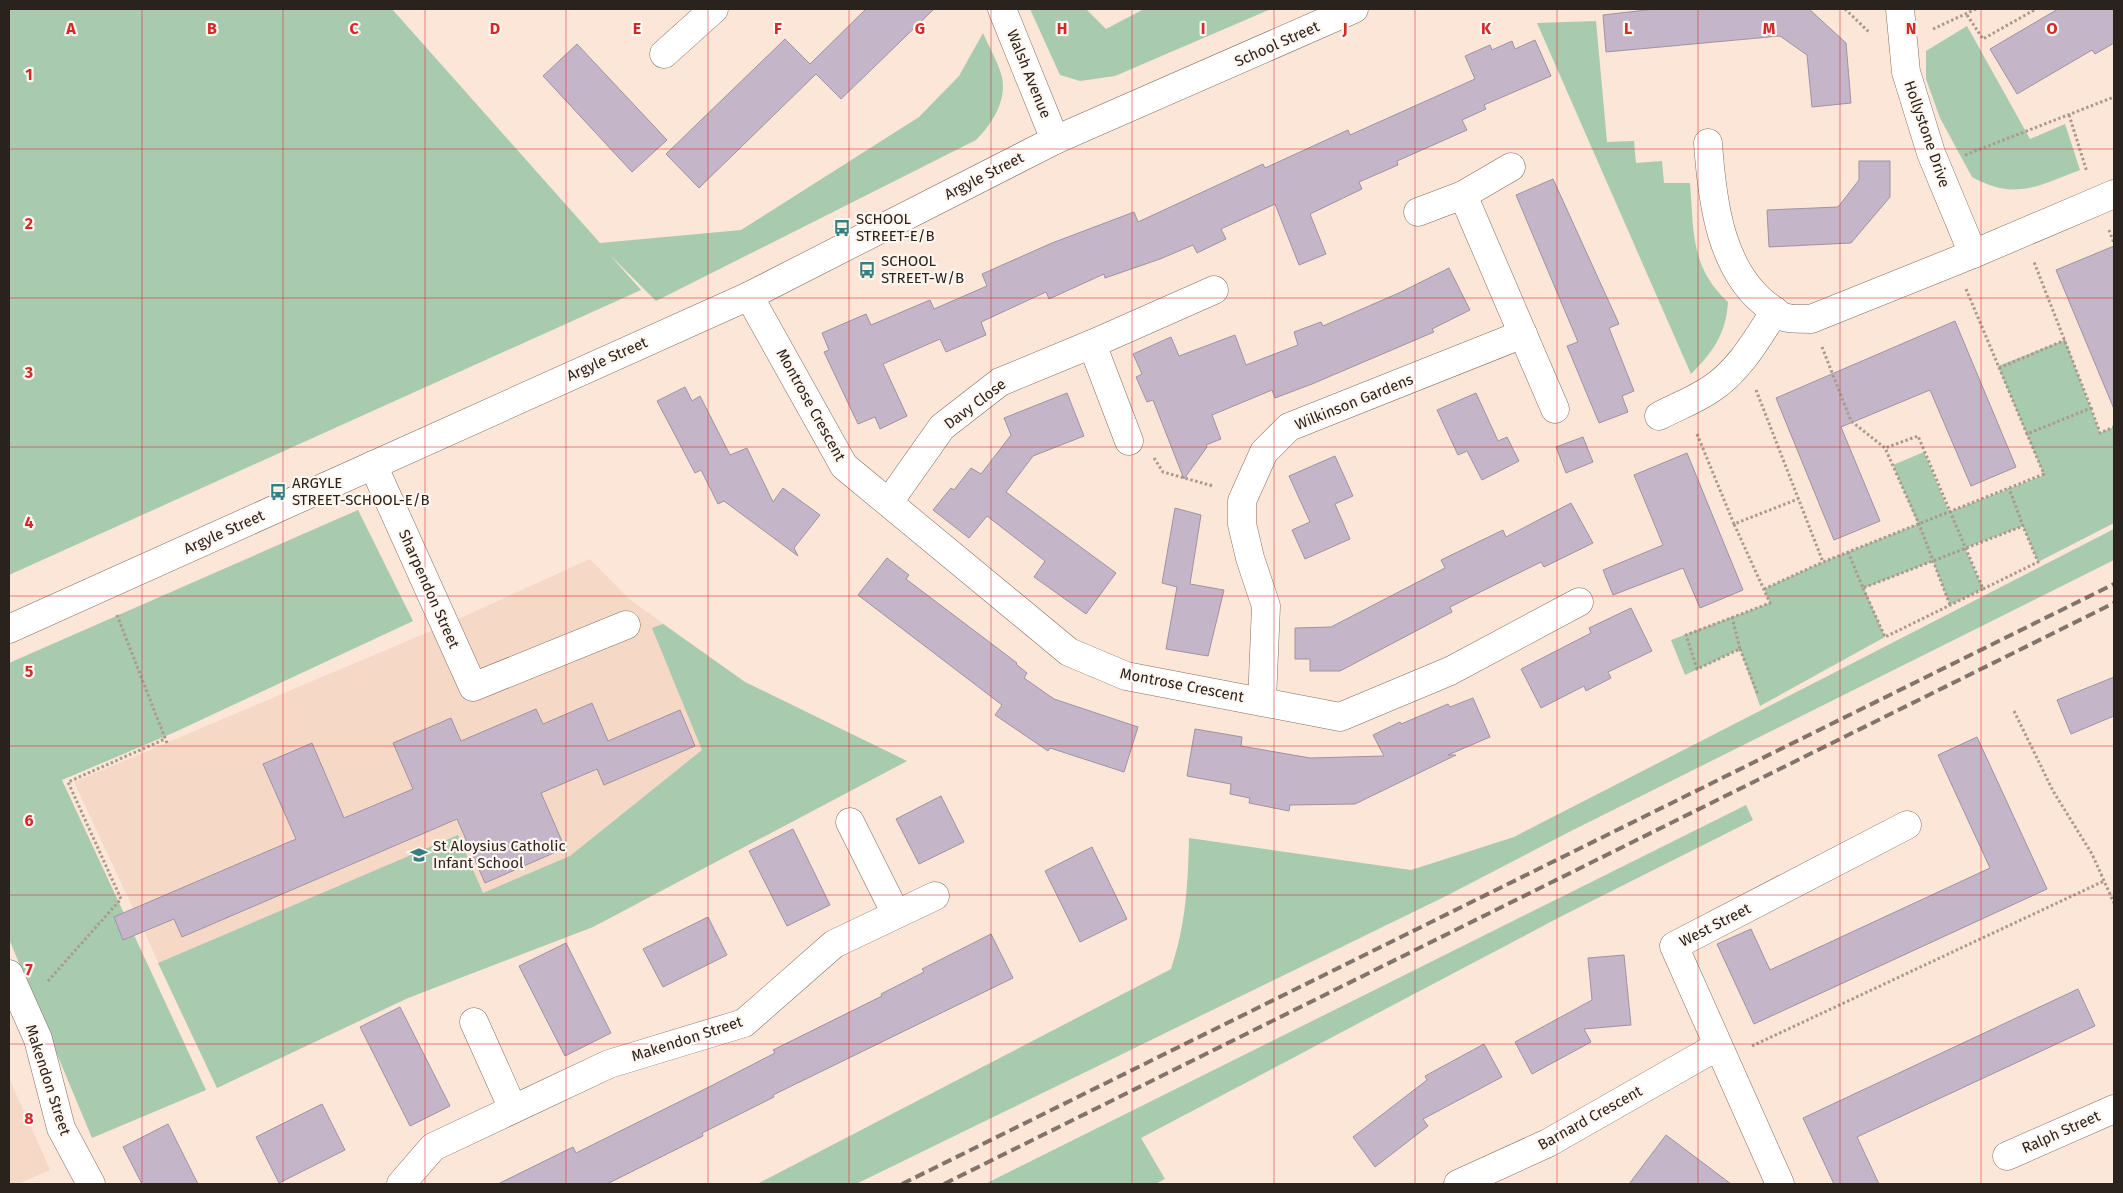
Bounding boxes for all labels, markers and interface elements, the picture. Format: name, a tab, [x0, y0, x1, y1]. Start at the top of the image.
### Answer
street label: School Street	[1232, 17, 1323, 71]
text: A	[65, 19, 76, 38]
text: B	[207, 19, 217, 38]
text: C	[349, 19, 359, 38]
text: D	[490, 19, 500, 38]
text: E	[633, 19, 641, 38]
text: F	[774, 19, 782, 38]
text: G	[915, 19, 925, 38]
text: H	[1057, 19, 1067, 38]
text: I	[1201, 19, 1205, 38]
text: J	[1341, 19, 1348, 38]
text: K	[1481, 19, 1492, 38]
text: L	[1624, 19, 1632, 38]
text: M	[1763, 19, 1776, 38]
text: N	[1906, 19, 1916, 38]
text: O	[2046, 19, 2058, 38]
street label: Walsh Avenue	[1003, 27, 1055, 121]
text: 1	[25, 65, 33, 84]
street label: Hollystone Drive	[1900, 78, 1954, 190]
street label: Argyle Street	[941, 148, 1027, 204]
place label: SCHOOL STREET-E/B	[856, 210, 935, 245]
text: 2	[25, 214, 33, 233]
bus stop icon: SCHOOL STREET-E/B	[832, 218, 852, 238]
place label: SCHOOL STREET-W/B	[881, 252, 964, 287]
bus stop icon: SCHOOL STREET-W/B	[857, 260, 877, 280]
street label: Argyle Street	[564, 333, 651, 385]
street label: Montrose Crescent	[773, 346, 850, 465]
text: 3	[24, 363, 33, 382]
street label: Wilkinson Gardens	[1292, 370, 1416, 434]
street label: Davy Close	[941, 375, 1009, 433]
place label: ARGYLE STREET-SCHOOL-E/B	[292, 474, 430, 509]
bus stop icon: ARGYLE STREET-SCHOOL-E/B	[268, 482, 288, 502]
street label: Argyle Street	[181, 506, 268, 558]
text: 4	[24, 513, 34, 532]
street label: Sharpendon Street	[395, 527, 463, 652]
text: 5	[25, 662, 34, 681]
street label: Montrose Crescent	[1119, 664, 1246, 706]
text: 6	[24, 811, 34, 830]
place label: St Aloysius Catholic Infant School	[433, 837, 566, 872]
school or university icon: St Aloysius Catholic Infant School	[409, 845, 429, 865]
street label: West Street	[1676, 899, 1754, 951]
text: 7	[25, 960, 33, 979]
street label: Makendon Street	[629, 1012, 745, 1065]
street label: Makendon Street	[22, 1022, 75, 1138]
street label: Barnard Crescent	[1535, 1082, 1646, 1154]
street label: Ralph Street	[2019, 1107, 2103, 1157]
text: 8	[24, 1109, 34, 1128]

